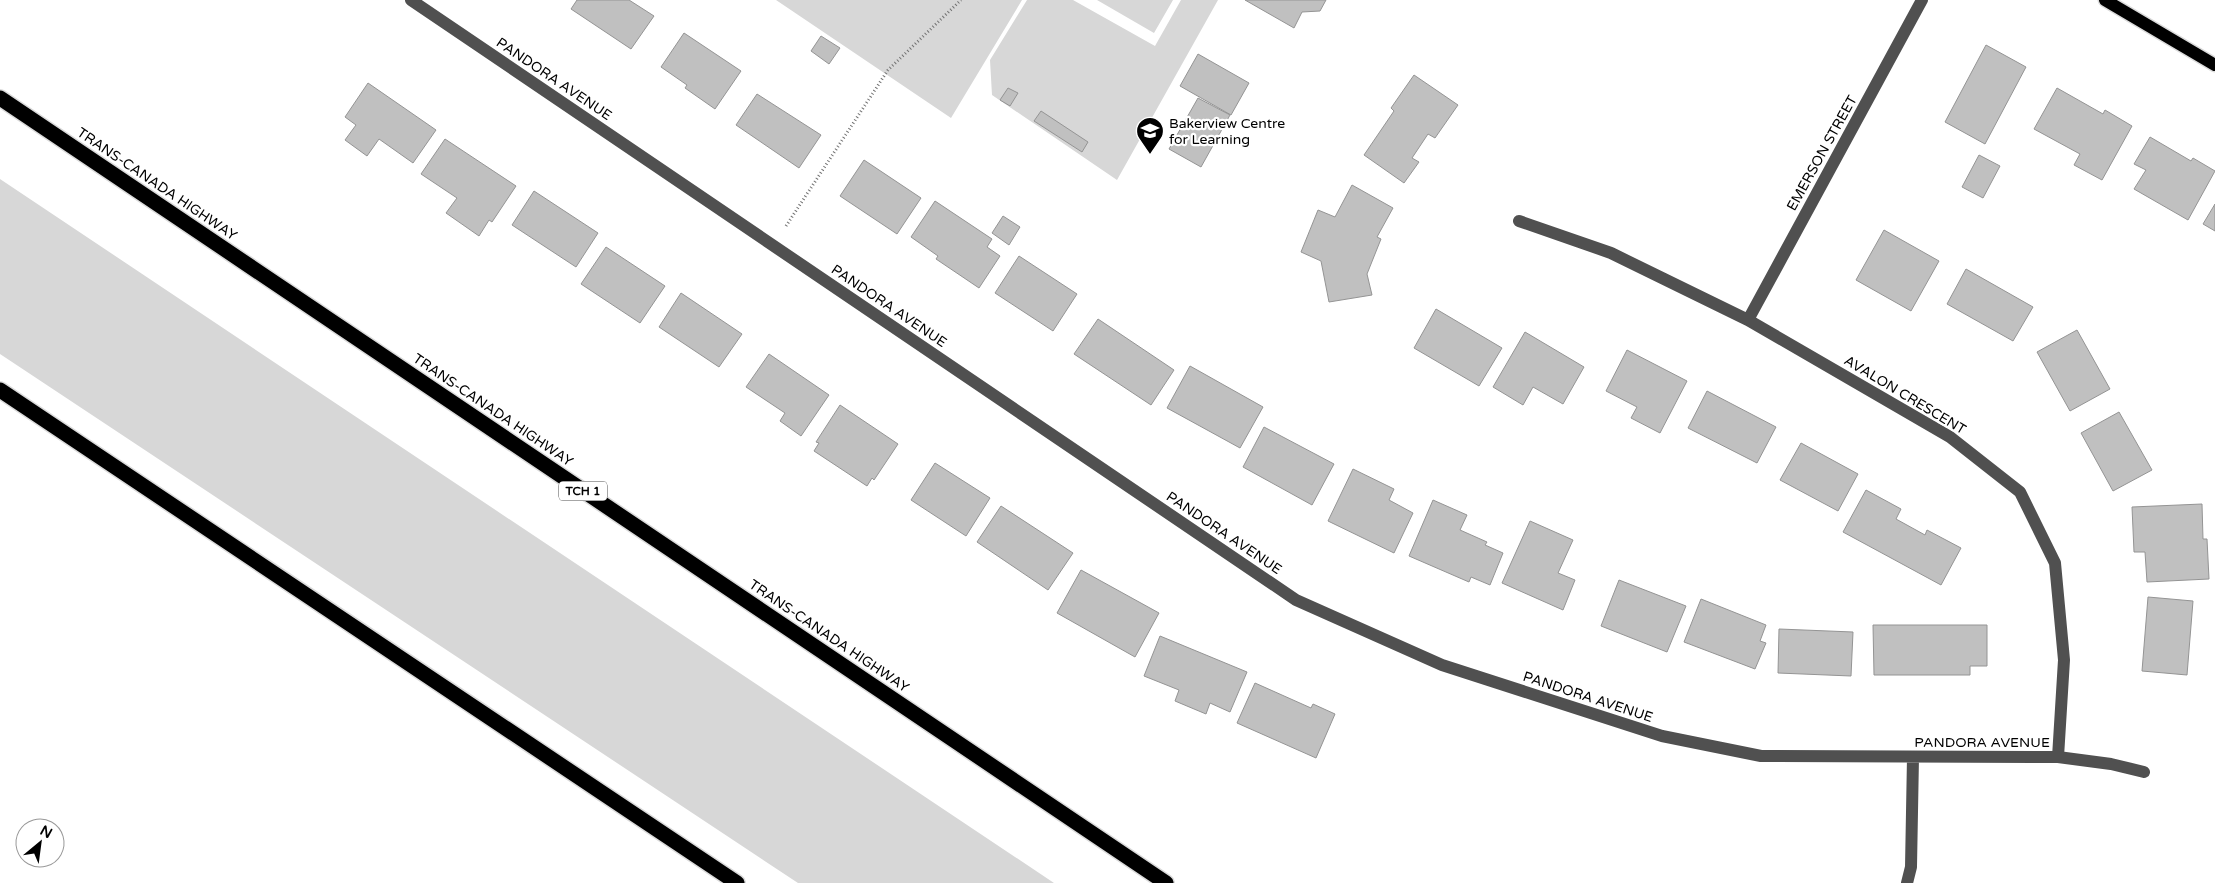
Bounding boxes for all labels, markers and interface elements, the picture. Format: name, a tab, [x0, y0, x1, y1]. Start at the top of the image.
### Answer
street label: PANDORA AVENUE	[493, 34, 615, 124]
street label: EMERSON STREET	[1783, 92, 1861, 214]
place label: Bakerview Centre for Learning	[1169, 115, 1285, 148]
school or university icon: Bakerview Centre for Learning	[1135, 116, 1165, 155]
street label: TRANS-CANADA HIGHWAY	[74, 124, 240, 244]
street label: PANDORA AVENUE	[828, 261, 950, 351]
street label: TRANS-CANADA HIGHWAY	[410, 350, 576, 470]
street label: AVALON CRESCENT	[1841, 352, 1970, 438]
road number: TCH 1	[559, 482, 607, 501]
street label: PANDORA AVENUE	[1163, 488, 1285, 578]
street label: TRANS-CANADA HIGHWAY	[746, 576, 912, 696]
street label: PANDORA AVENUE	[1521, 668, 1655, 726]
street label: PANDORA AVENUE	[1914, 734, 2050, 751]
north arrow	[15, 818, 65, 868]
text: N	[37, 822, 55, 842]

